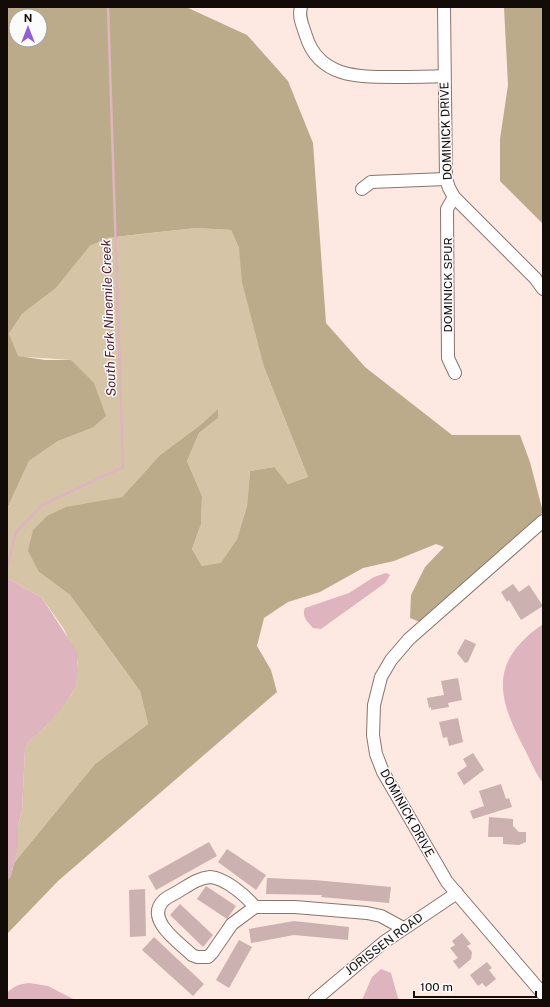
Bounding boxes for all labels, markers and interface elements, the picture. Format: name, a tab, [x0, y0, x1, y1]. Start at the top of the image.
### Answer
north arrow	[8, 8, 48, 48]
text: N	[24, 12, 32, 24]
street label: DOMINICK DRIVE	[437, 82, 455, 180]
street label: DOMINICK SPUR	[441, 237, 455, 333]
water label: South Fork Ninemile Creek	[98, 239, 119, 397]
street label: DOMINICK DRIVE	[377, 767, 437, 859]
street label: JORISSEN ROAD	[342, 910, 426, 978]
scale bar	[414, 973, 536, 999]
text: 100 m	[420, 980, 453, 994]

